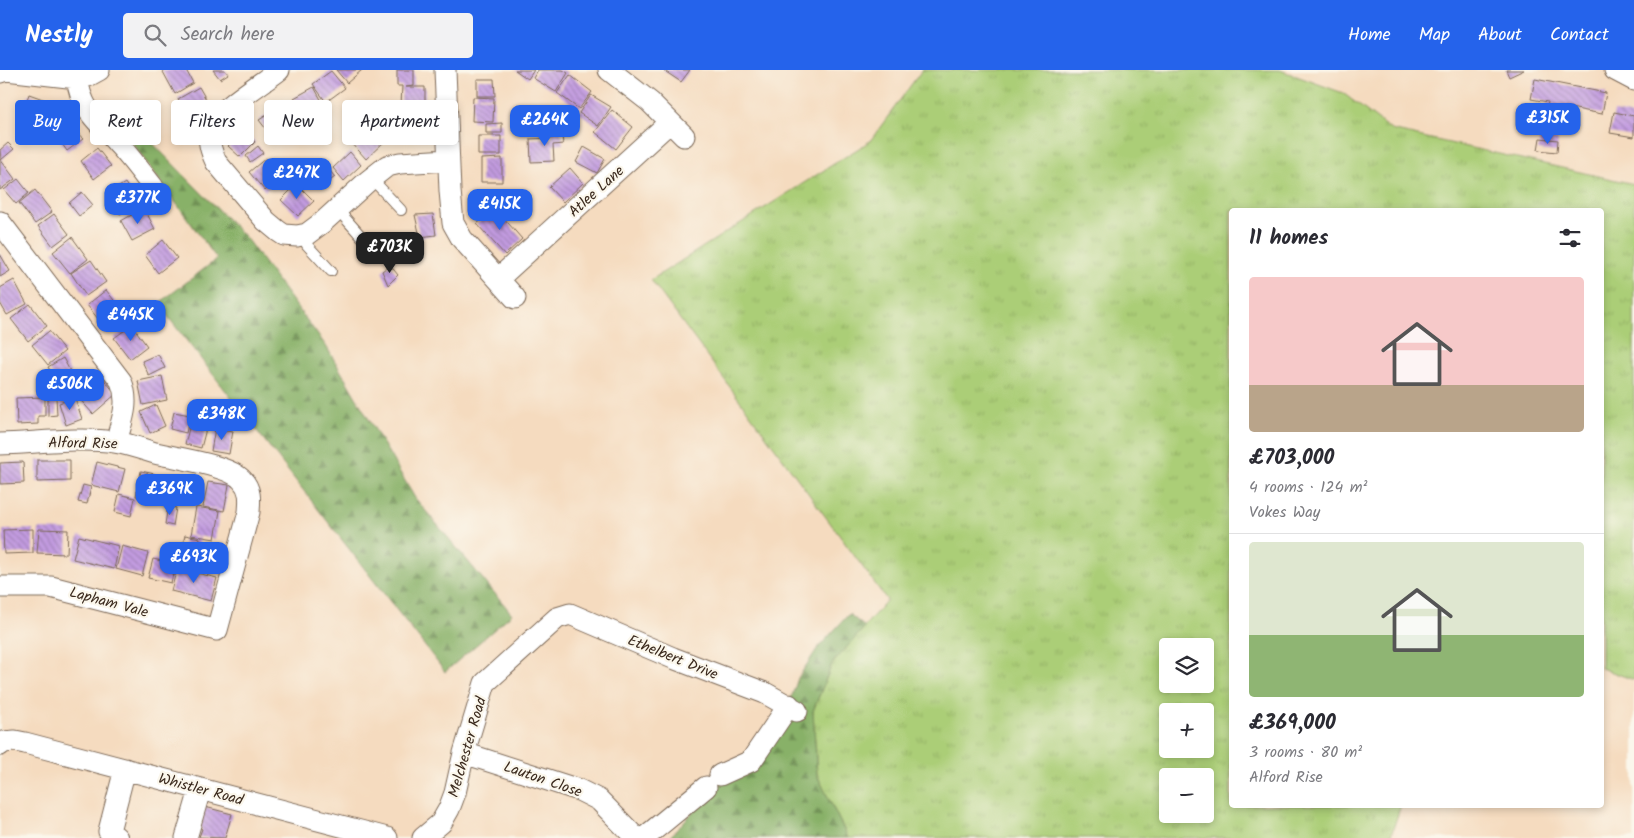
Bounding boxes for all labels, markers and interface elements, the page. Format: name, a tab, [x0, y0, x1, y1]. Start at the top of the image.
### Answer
search box	[123, 13, 473, 58]
text: Nestly	[25, 16, 93, 55]
text: Search here	[181, 20, 274, 50]
icon: search	[141, 21, 169, 49]
text: Home	[1348, 21, 1391, 50]
text: Map	[1419, 21, 1450, 50]
text: About	[1478, 21, 1522, 50]
text: Contact	[1550, 21, 1609, 50]
chip: Buy	[15, 100, 80, 145]
chip: Rent	[90, 100, 161, 145]
chip: Filters	[171, 100, 254, 145]
chip: New	[264, 100, 332, 145]
chip: Apartment	[342, 100, 458, 145]
pin: £315K	[1513, 102, 1583, 145]
pin: £264K	[510, 104, 580, 147]
text: £315K	[1526, 106, 1570, 131]
text: £264K	[521, 108, 569, 133]
pin: £247K	[262, 158, 332, 200]
street label: Atlee Lane	[563, 160, 630, 223]
text: £247K	[274, 161, 320, 186]
pin: £377K	[103, 182, 173, 225]
text: £377K	[115, 186, 161, 211]
pin: £415K	[465, 189, 535, 231]
text: £415K	[479, 192, 522, 217]
text: 11 homes	[1249, 222, 1328, 255]
icon: filters	[1556, 224, 1584, 252]
pin: £703K	[355, 232, 425, 274]
text: £703K	[367, 235, 413, 260]
pin: £445K	[96, 300, 166, 342]
text: £445K	[108, 303, 154, 328]
icon: home	[1372, 309, 1462, 399]
pin: £506K	[35, 368, 105, 411]
text: £506K	[47, 372, 93, 397]
pin: £348K	[187, 398, 257, 441]
text: £348K	[198, 402, 246, 427]
street label: Alford Rise	[48, 431, 118, 457]
text: £703,000	[1249, 442, 1334, 475]
pin: £369K	[135, 474, 205, 516]
text: 4 rooms · 124 m²	[1249, 475, 1367, 500]
text: £369K	[147, 477, 193, 502]
text: Vokes Way	[1249, 500, 1320, 525]
pin: £693K	[159, 542, 229, 584]
text: £693K	[171, 545, 217, 570]
icon: home	[1372, 575, 1462, 665]
street label: Lapham Vale	[67, 581, 151, 625]
street label: Ethelbert Drive	[624, 629, 722, 687]
map controls	[1159, 638, 1214, 823]
button: layers	[1159, 638, 1214, 693]
street label: Melchester Road	[442, 694, 494, 800]
button: +	[1159, 703, 1214, 758]
text: £369,000	[1249, 707, 1336, 740]
text: 3 rooms · 80 m²	[1249, 740, 1362, 765]
street label: Lauton Close	[500, 755, 585, 805]
text: Alford Rise	[1249, 765, 1323, 790]
street label: Whistler Road	[156, 767, 246, 813]
button: −	[1159, 768, 1214, 823]

